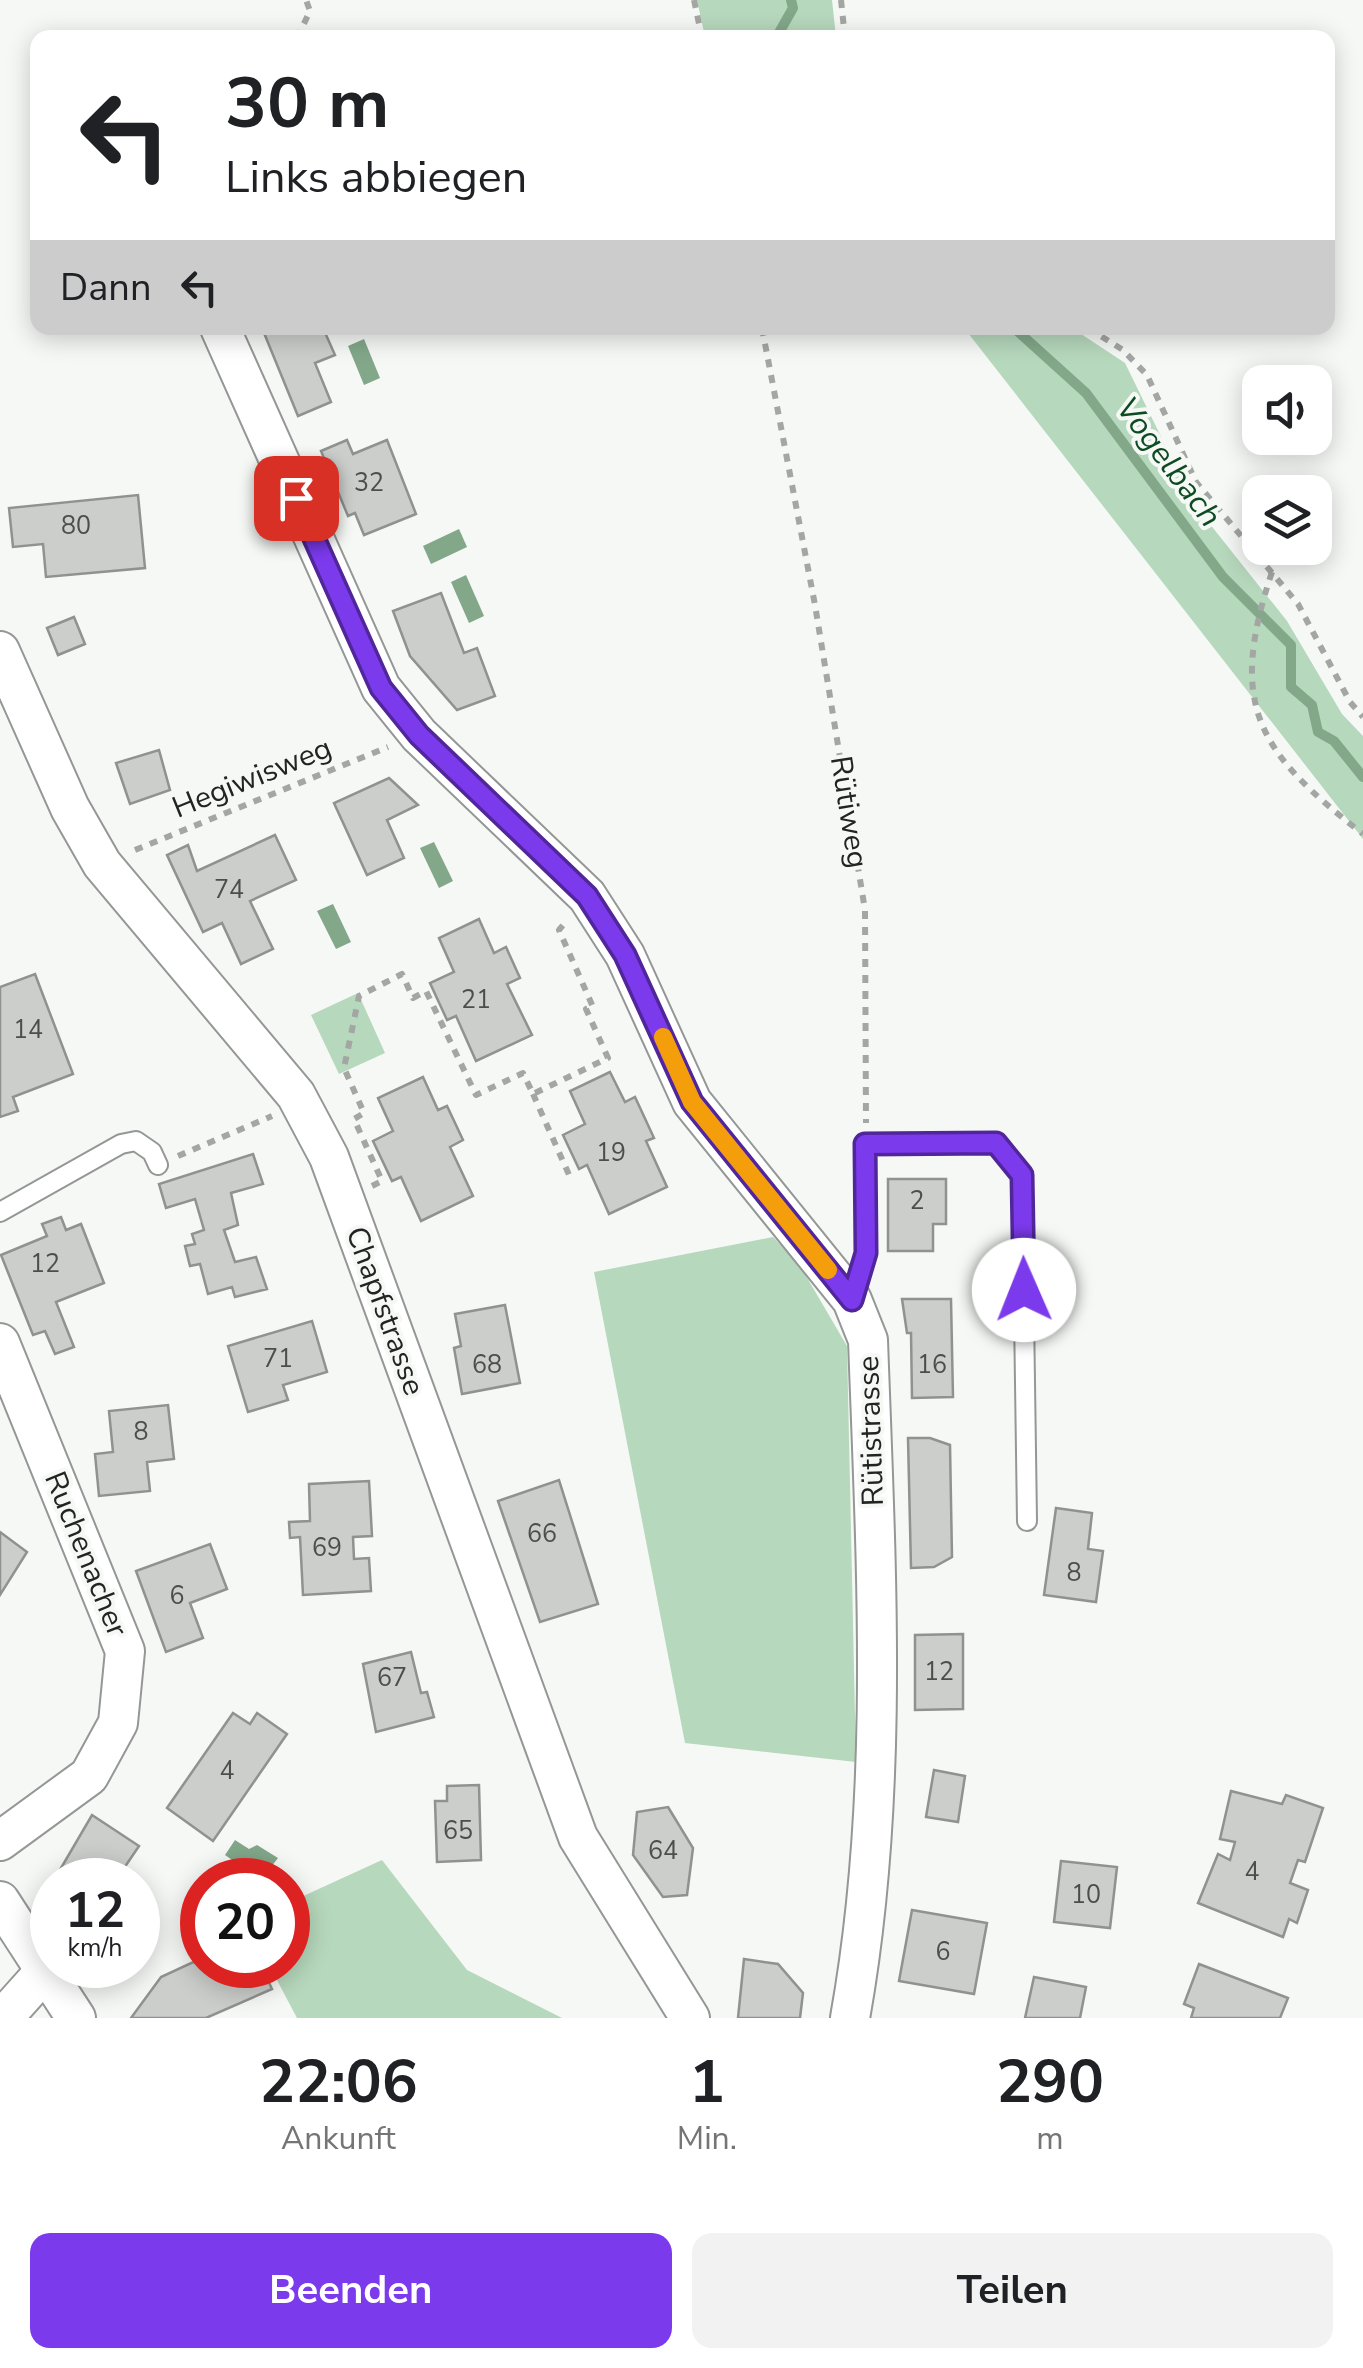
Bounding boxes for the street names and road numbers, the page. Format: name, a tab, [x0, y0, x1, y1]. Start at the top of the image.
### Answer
street label: Hegiwisweg	[166, 727, 338, 829]
street label: Rütiweg	[820, 753, 878, 871]
street label: Chapfstrasse	[336, 1221, 434, 1401]
street label: Rütistrasse	[848, 1355, 894, 1507]
street label: Ruchenacher	[34, 1465, 138, 1643]

